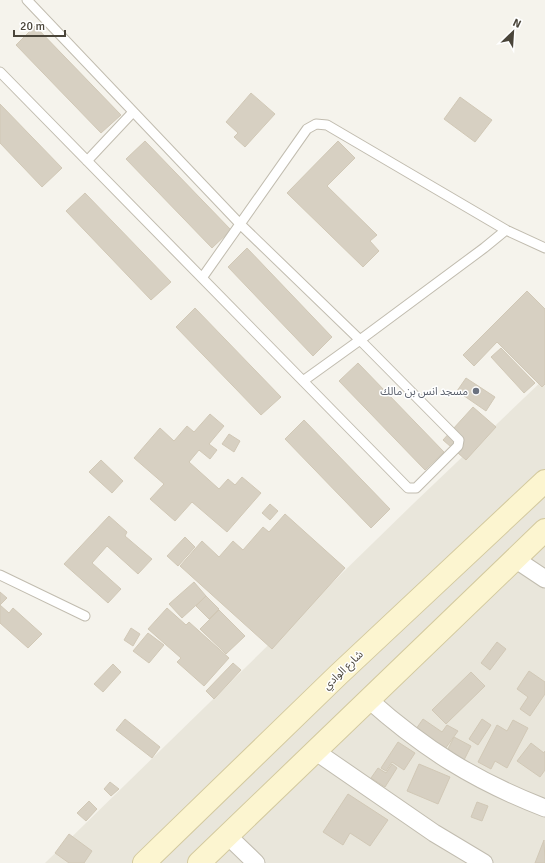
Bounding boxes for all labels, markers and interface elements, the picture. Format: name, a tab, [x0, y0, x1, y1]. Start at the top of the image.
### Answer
scale bar	[14, 12, 65, 38]
north arrow	[493, 12, 533, 52]
text: N	[511, 16, 523, 31]
text: 20 m	[20, 19, 45, 34]
place label: مسجد انس بن مالك	[380, 385, 468, 398]
marker: مسجد انس بن مالك	[471, 386, 481, 396]
street label: شارع الوادي	[320, 647, 368, 694]

